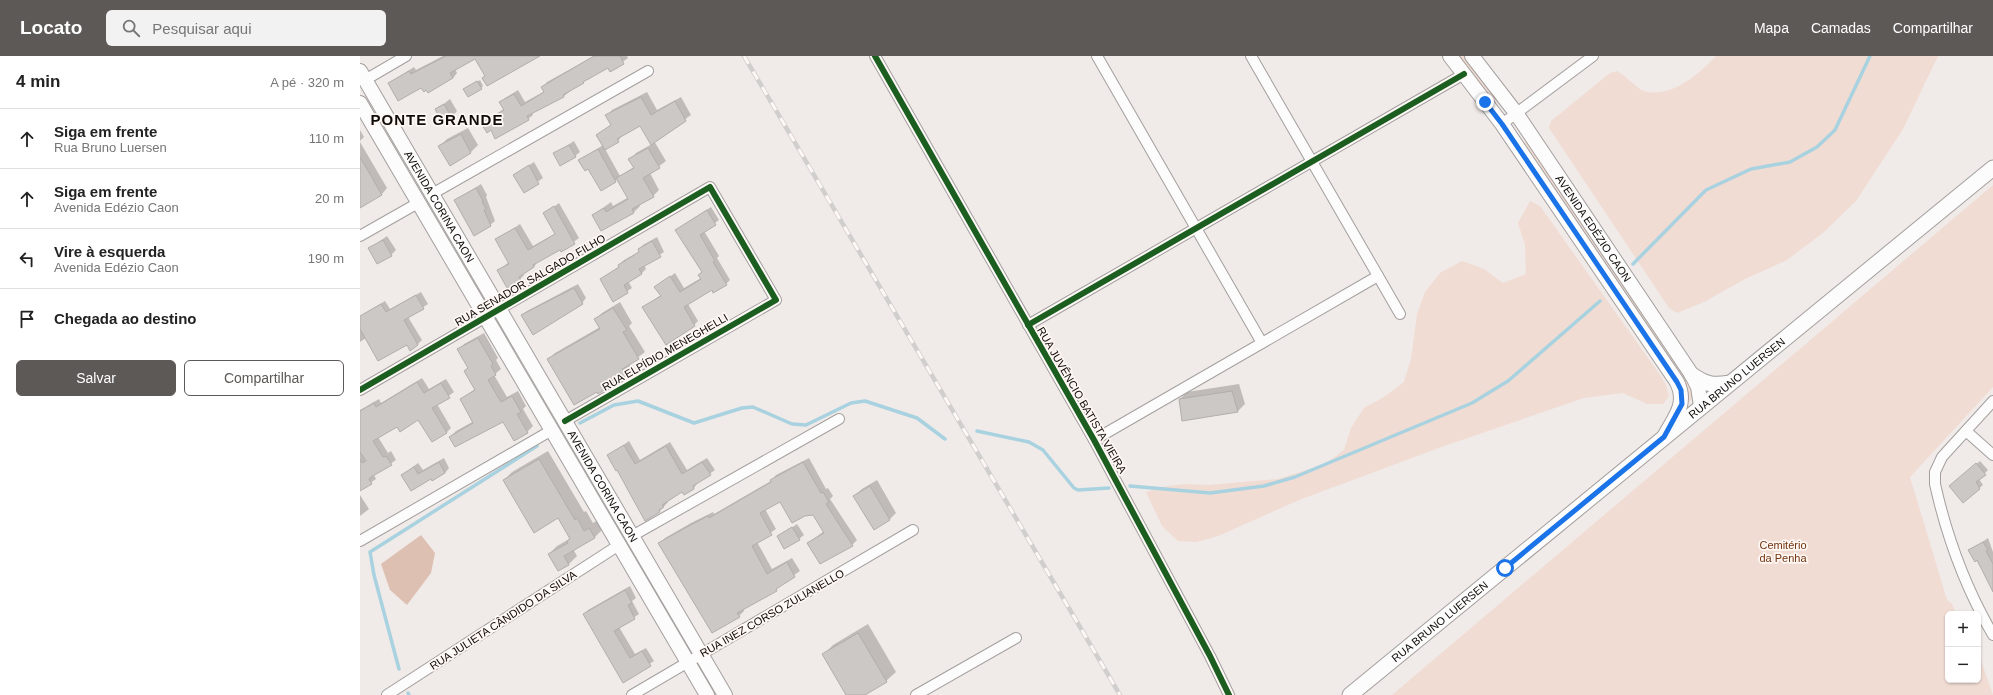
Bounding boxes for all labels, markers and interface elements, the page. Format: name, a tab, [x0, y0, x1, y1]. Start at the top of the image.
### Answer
search box	[106, 10, 386, 46]
text: Locato	[20, 17, 82, 38]
icon: search	[120, 17, 142, 39]
text: Pesquisar aqui	[152, 20, 252, 37]
text: Mapa	[1754, 20, 1789, 36]
text: Camadas	[1811, 20, 1871, 36]
text: Compartilhar	[1893, 20, 1973, 36]
text: 4 min	[16, 72, 60, 91]
text: A pé · 320 m	[270, 75, 344, 90]
route end	[1476, 93, 1494, 111]
district label: PONTE GRANDE	[371, 111, 503, 128]
text: Siga em frente	[54, 123, 157, 140]
icon: ahead	[16, 128, 38, 150]
text: 110 m	[309, 131, 344, 146]
text: Rua Bruno Luersen	[54, 140, 167, 155]
street label: AVENIDA CORINA CAON	[402, 149, 477, 264]
street label: AVENIDA EDÉZIO CAON	[1553, 173, 1634, 284]
text: Siga em frente	[54, 183, 157, 200]
icon: ahead	[16, 188, 38, 210]
text: 20 m	[315, 191, 344, 206]
text: Avenida Edézio Caon	[54, 200, 179, 215]
street label: RUA SENADOR SALGADO FILHO	[453, 232, 608, 328]
text: Vire à esquerda	[54, 243, 165, 260]
icon: left	[16, 248, 38, 270]
text: 190 m	[308, 251, 344, 266]
text: Avenida Edézio Caon	[54, 260, 179, 275]
icon: arrive	[16, 308, 38, 330]
text: Chegada ao destino	[54, 310, 197, 327]
street label: RUA ELPÍDIO MENEGHELLI	[600, 311, 730, 393]
street label: RUA JUVÊNCIO BATISTA VIEIRA	[1035, 325, 1129, 476]
street label: RUA BRUNO LUERSEN	[1686, 335, 1787, 421]
button: Salvar	[16, 360, 176, 396]
button: Compartilhar	[184, 360, 344, 396]
street label: AVENIDA CORINA CAON	[566, 428, 640, 544]
park label: Cemitério da Penha	[1759, 539, 1807, 564]
route start	[1496, 559, 1514, 577]
street label: RUA INEZ CORSO ZULIANELLO	[698, 566, 847, 659]
street label: RUA JULIETA CÂNDIDO DA SILVA	[427, 568, 579, 672]
street label: RUA BRUNO LUERSEN	[1389, 579, 1490, 664]
map controls	[1945, 611, 1981, 683]
button: +	[1945, 611, 1981, 647]
button: −	[1945, 647, 1981, 683]

